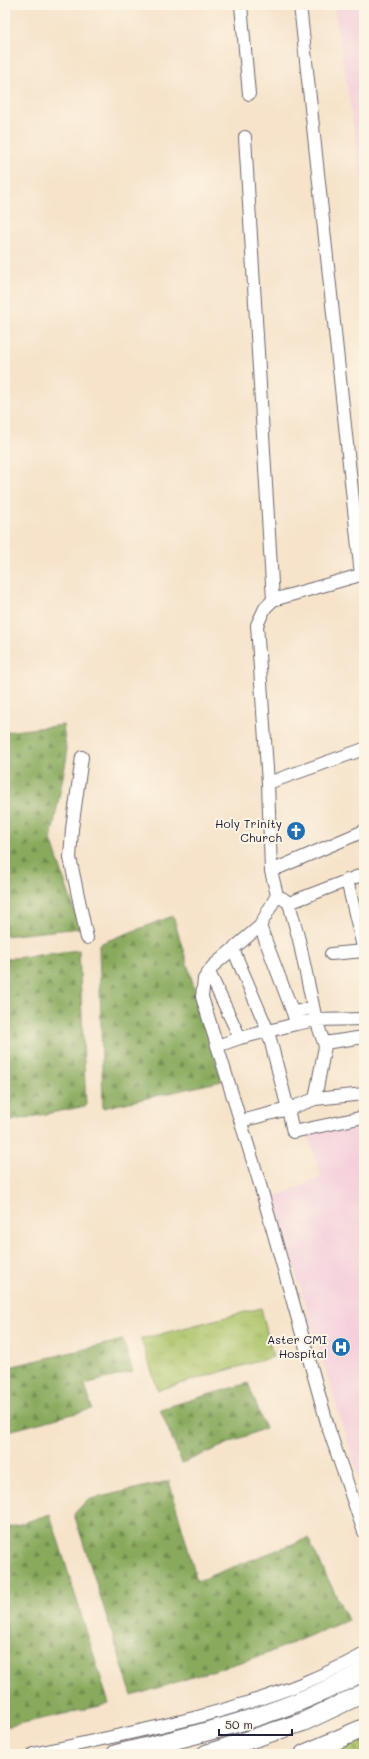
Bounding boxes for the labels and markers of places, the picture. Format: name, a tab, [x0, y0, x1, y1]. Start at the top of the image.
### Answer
place label: Holy Trinity Church	[215, 815, 282, 845]
church icon: Holy Trinity Church	[285, 820, 307, 842]
place label: Aster CMI Hospital	[267, 1331, 327, 1361]
hospital icon: Aster CMI Hospital	[330, 1336, 352, 1358]

